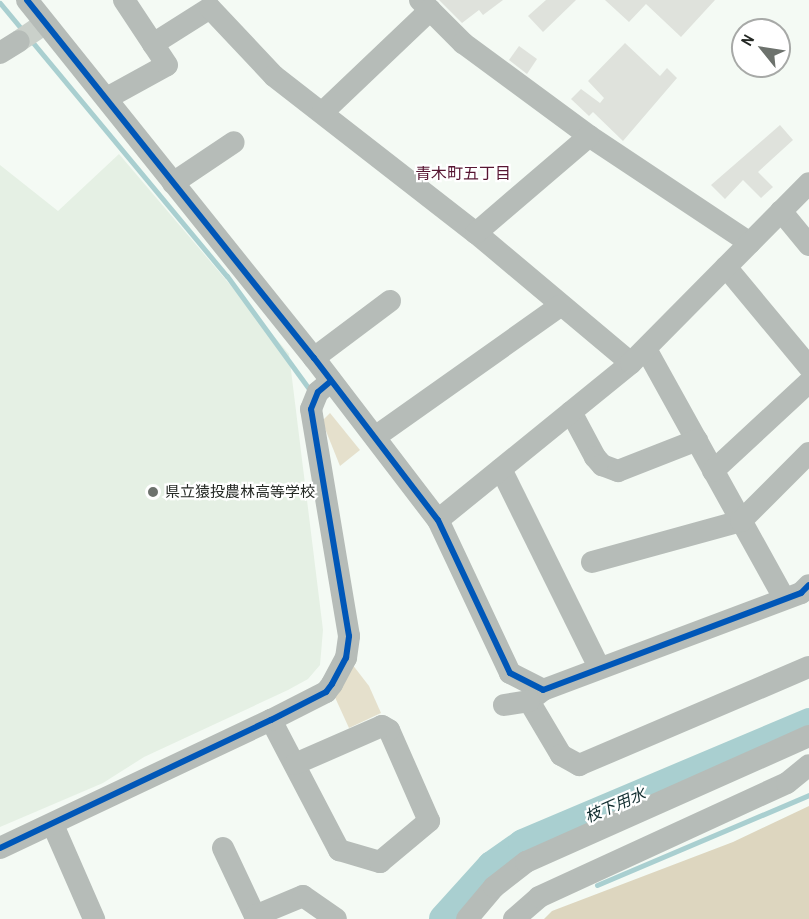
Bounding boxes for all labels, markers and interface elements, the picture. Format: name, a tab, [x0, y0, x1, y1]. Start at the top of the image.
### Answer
north arrow	[731, 18, 791, 78]
text: N	[735, 30, 759, 50]
district label: 青木町五丁目	[415, 163, 511, 183]
place label: 県立猿投農林高等学校	[165, 483, 315, 501]
marker: 県立猿投農林高等学校	[146, 485, 160, 499]
water label: 枝下用水	[582, 784, 648, 826]

